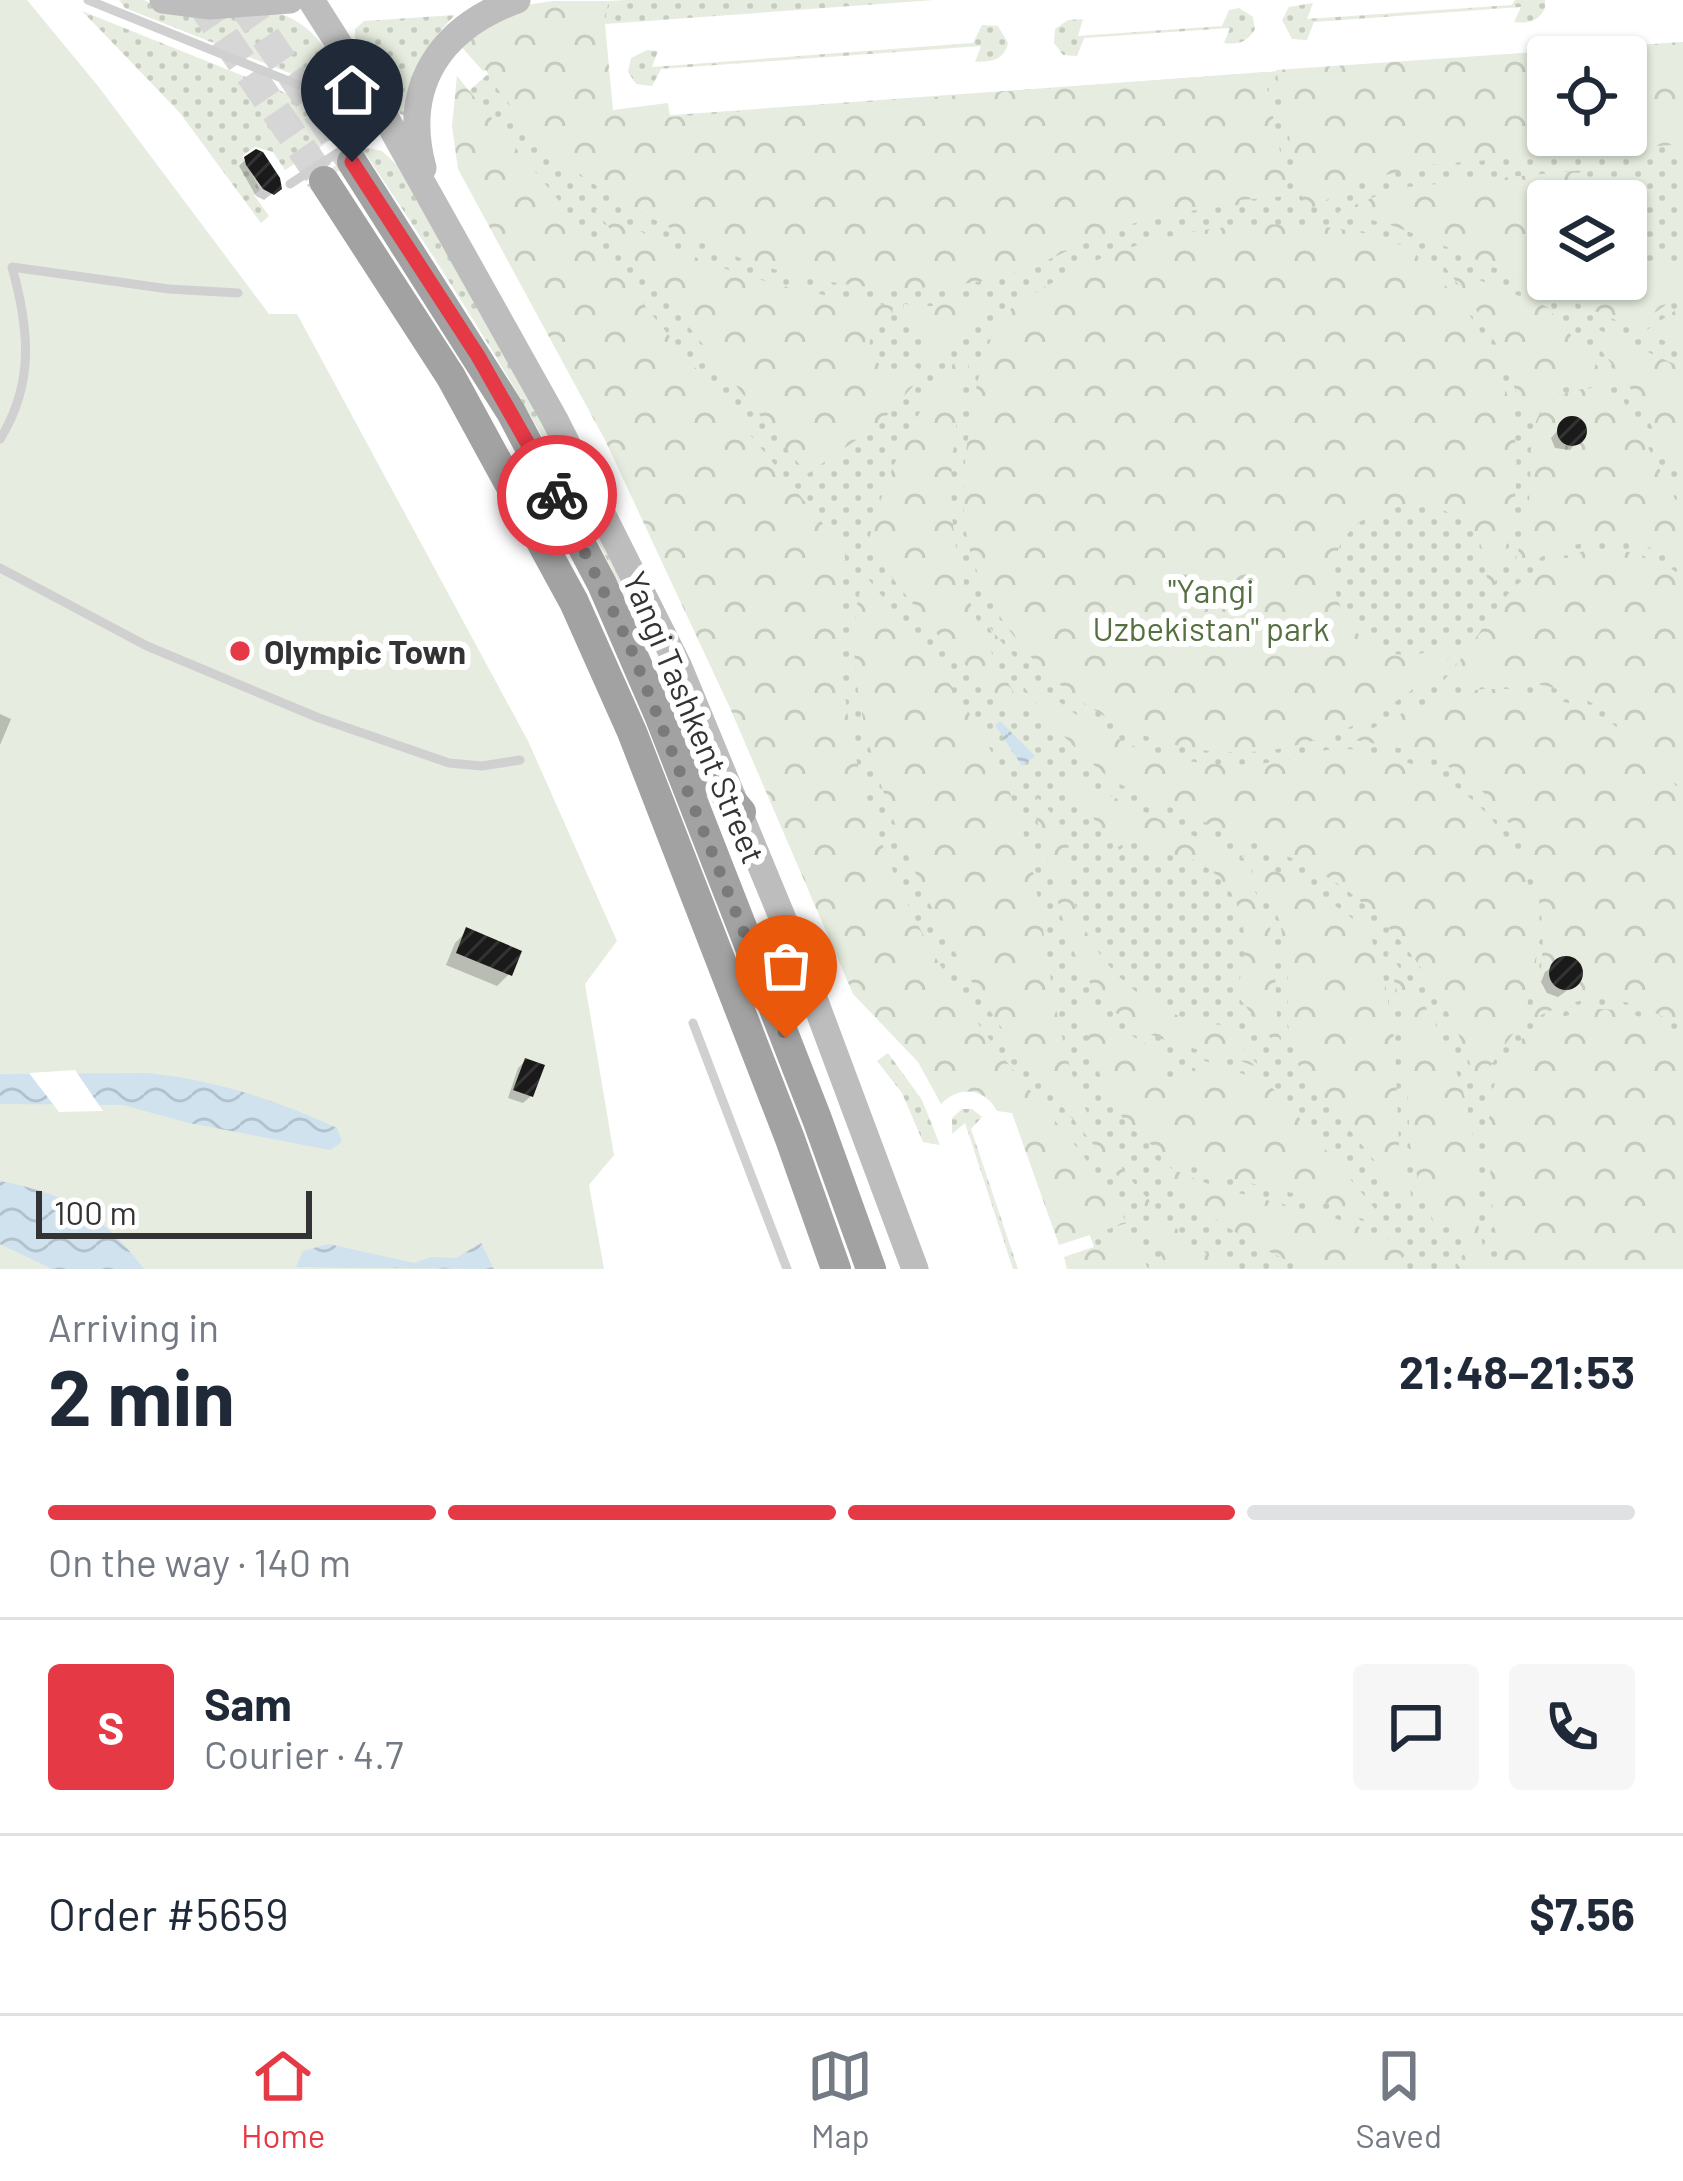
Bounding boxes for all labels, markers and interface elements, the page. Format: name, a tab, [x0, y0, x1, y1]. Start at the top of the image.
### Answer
map controls	[1527, 36, 1647, 300]
button: locate	[1527, 36, 1647, 156]
pin	[301, 39, 403, 162]
icon: home	[319, 57, 385, 123]
button: layers	[1527, 180, 1647, 300]
courier	[497, 435, 617, 555]
icon: bike	[524, 462, 590, 528]
street label: Yangi Tashkent Street	[615, 565, 775, 869]
park label: "Yangi Uzbekistan" park	[1093, 570, 1329, 648]
place label: Olympic Town	[264, 631, 466, 671]
marker: Olympic Town	[227, 638, 253, 664]
pin	[735, 915, 837, 1038]
icon: bag	[753, 933, 819, 999]
scale bar	[36, 1185, 312, 1238]
text: 100 m	[54, 1192, 137, 1232]
text: Arriving in	[48, 1303, 219, 1350]
text: 21:48–21:53	[1399, 1344, 1635, 1398]
text: 2 min	[48, 1348, 235, 1442]
text: On the way · 140 m	[48, 1538, 351, 1585]
button: chat	[1353, 1664, 1479, 1790]
button: phone	[1509, 1664, 1635, 1790]
text: Sam	[204, 1676, 292, 1730]
text: S	[98, 1700, 124, 1754]
text: Courier · 4.7	[204, 1730, 404, 1777]
text: Order #5659	[48, 1886, 289, 1940]
text: $7.56	[1529, 1886, 1635, 1940]
tab: Home	[241, 2043, 325, 2155]
tab: Map	[807, 2043, 873, 2155]
tab: Saved	[1355, 2043, 1442, 2155]

